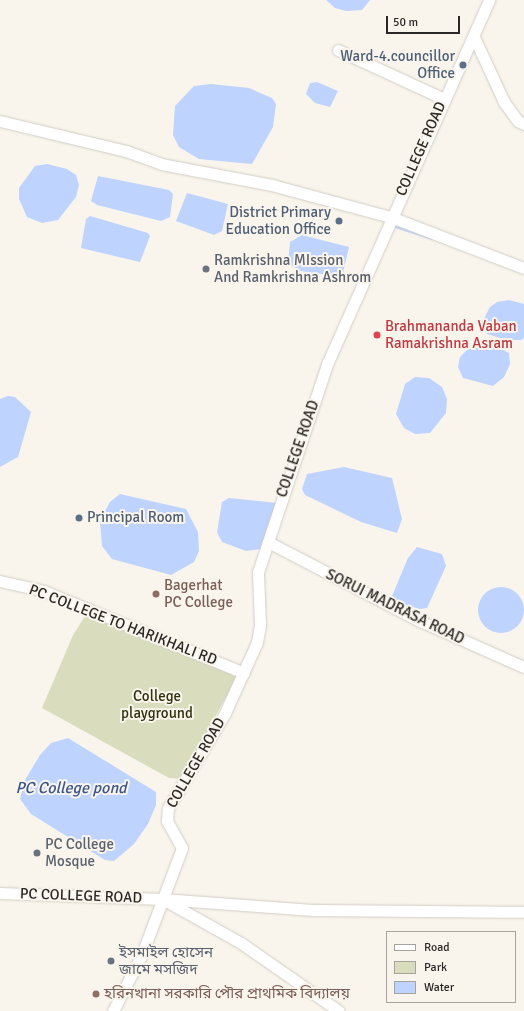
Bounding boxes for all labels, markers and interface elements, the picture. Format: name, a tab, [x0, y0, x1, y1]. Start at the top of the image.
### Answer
scale bar	[388, 8, 462, 34]
text: 50 m	[393, 15, 418, 30]
place label: Ward-4.councillor Office	[340, 47, 455, 82]
marker: Ward-4.councillor Office	[458, 60, 468, 70]
street label: COLLEGE ROAD	[392, 99, 450, 199]
place label: District Primary Education Office	[226, 203, 331, 238]
marker: District Primary Education Office	[334, 216, 344, 226]
place label: Ramkrishna MIssion And Ramkrishna Ashrom	[214, 251, 371, 286]
marker: Ramkrishna MIssion And Ramkrishna Ashrom	[201, 264, 211, 274]
place label: Brahmananda Vaban Ramakrishna Asram	[385, 317, 517, 352]
marker: Brahmananda Vaban Ramakrishna Asram	[372, 330, 382, 340]
street label: COLLEGE ROAD	[273, 398, 323, 500]
place label: Principal Room	[87, 509, 184, 527]
marker: Principal Room	[74, 513, 84, 523]
street label: SORUI MADRASA ROAD	[323, 566, 467, 648]
place label: Bagerhat PC College	[164, 576, 233, 611]
street label: PC COLLEGE TO HARIKHALI RD	[26, 581, 220, 669]
marker: Bagerhat PC College	[151, 589, 161, 599]
park label: College playground	[121, 687, 193, 722]
street label: COLLEGE ROAD	[163, 715, 229, 811]
water label: PC College pond	[15, 778, 127, 798]
place label: PC College Mosque	[45, 835, 114, 870]
marker: PC College Mosque	[32, 848, 42, 858]
street label: PC COLLEGE ROAD	[20, 885, 142, 907]
legend	[386, 931, 516, 1003]
text: Road	[424, 940, 450, 955]
place label: ইসমাইল হোসেন জামে মসজিদ	[119, 943, 213, 978]
marker: ইসমাইল হোসেন জামে মসজিদ	[106, 956, 116, 966]
text: Park	[424, 960, 447, 975]
text: Water	[424, 980, 454, 995]
place label: হরিনখানা সরকারি পৌর প্রাথমিক বিদ্যালয়	[104, 985, 350, 1003]
marker: হরিনখানা সরকারি পৌর প্রাথমিক বিদ্যালয়	[91, 989, 101, 999]

